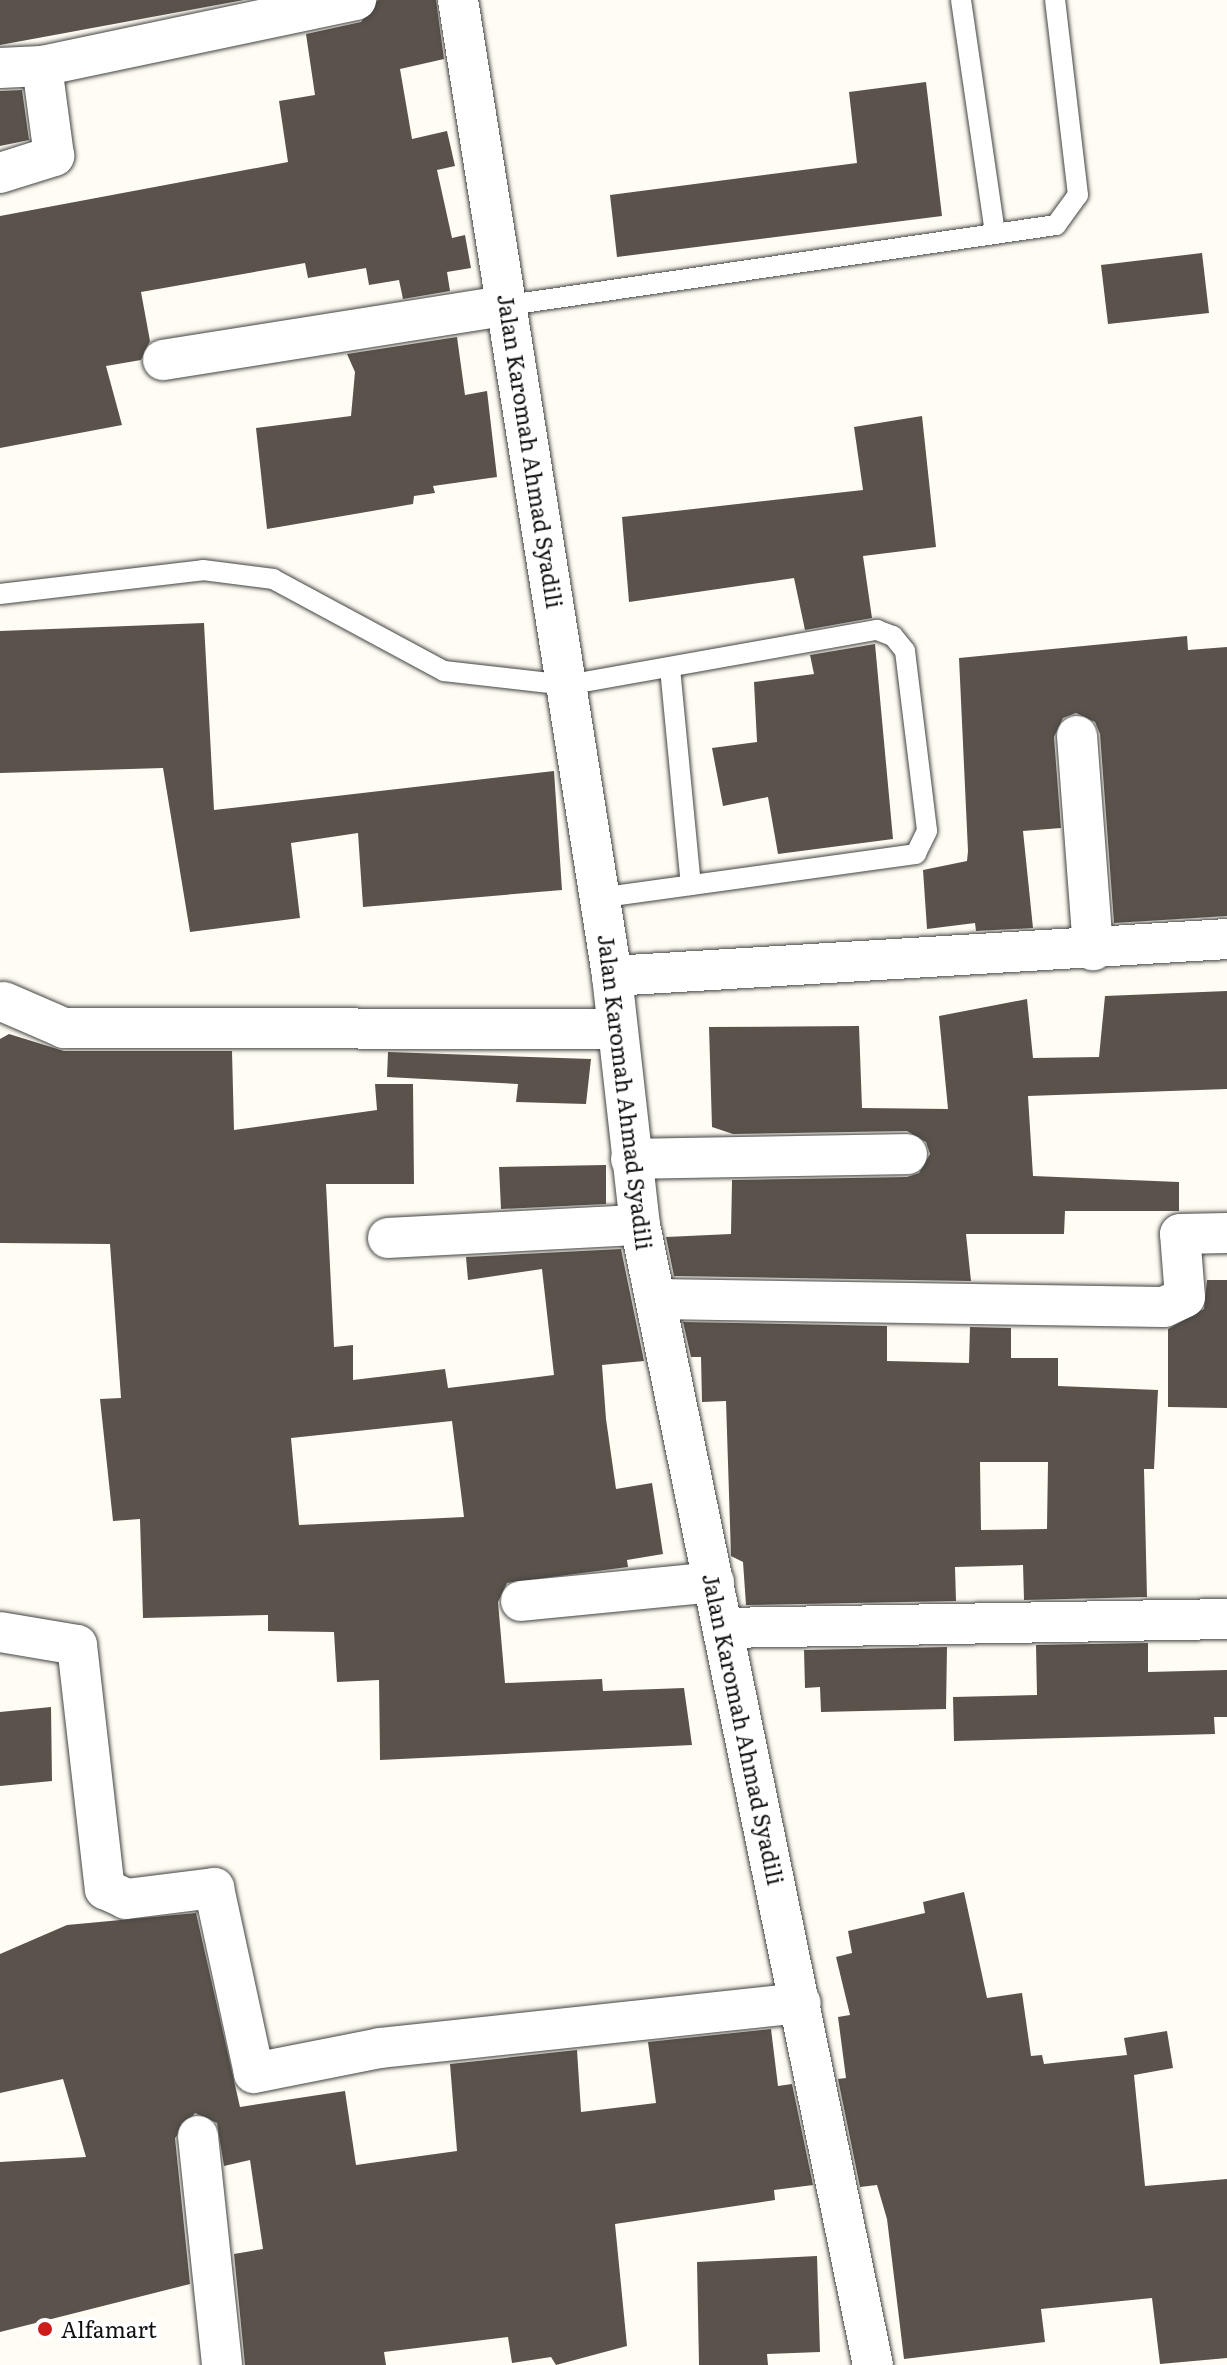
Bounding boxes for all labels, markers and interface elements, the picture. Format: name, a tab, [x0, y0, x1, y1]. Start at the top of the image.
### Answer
street label: Jalan Karomah Ahmad Syadili	[493, 292, 569, 610]
street label: Jalan Karomah Ahmad Syadili	[594, 933, 658, 1251]
street label: Jalan Karomah Ahmad Syadili	[698, 1571, 790, 1887]
place label: Alfamart	[61, 2316, 157, 2342]
marker: Alfamart	[36, 2320, 54, 2338]

